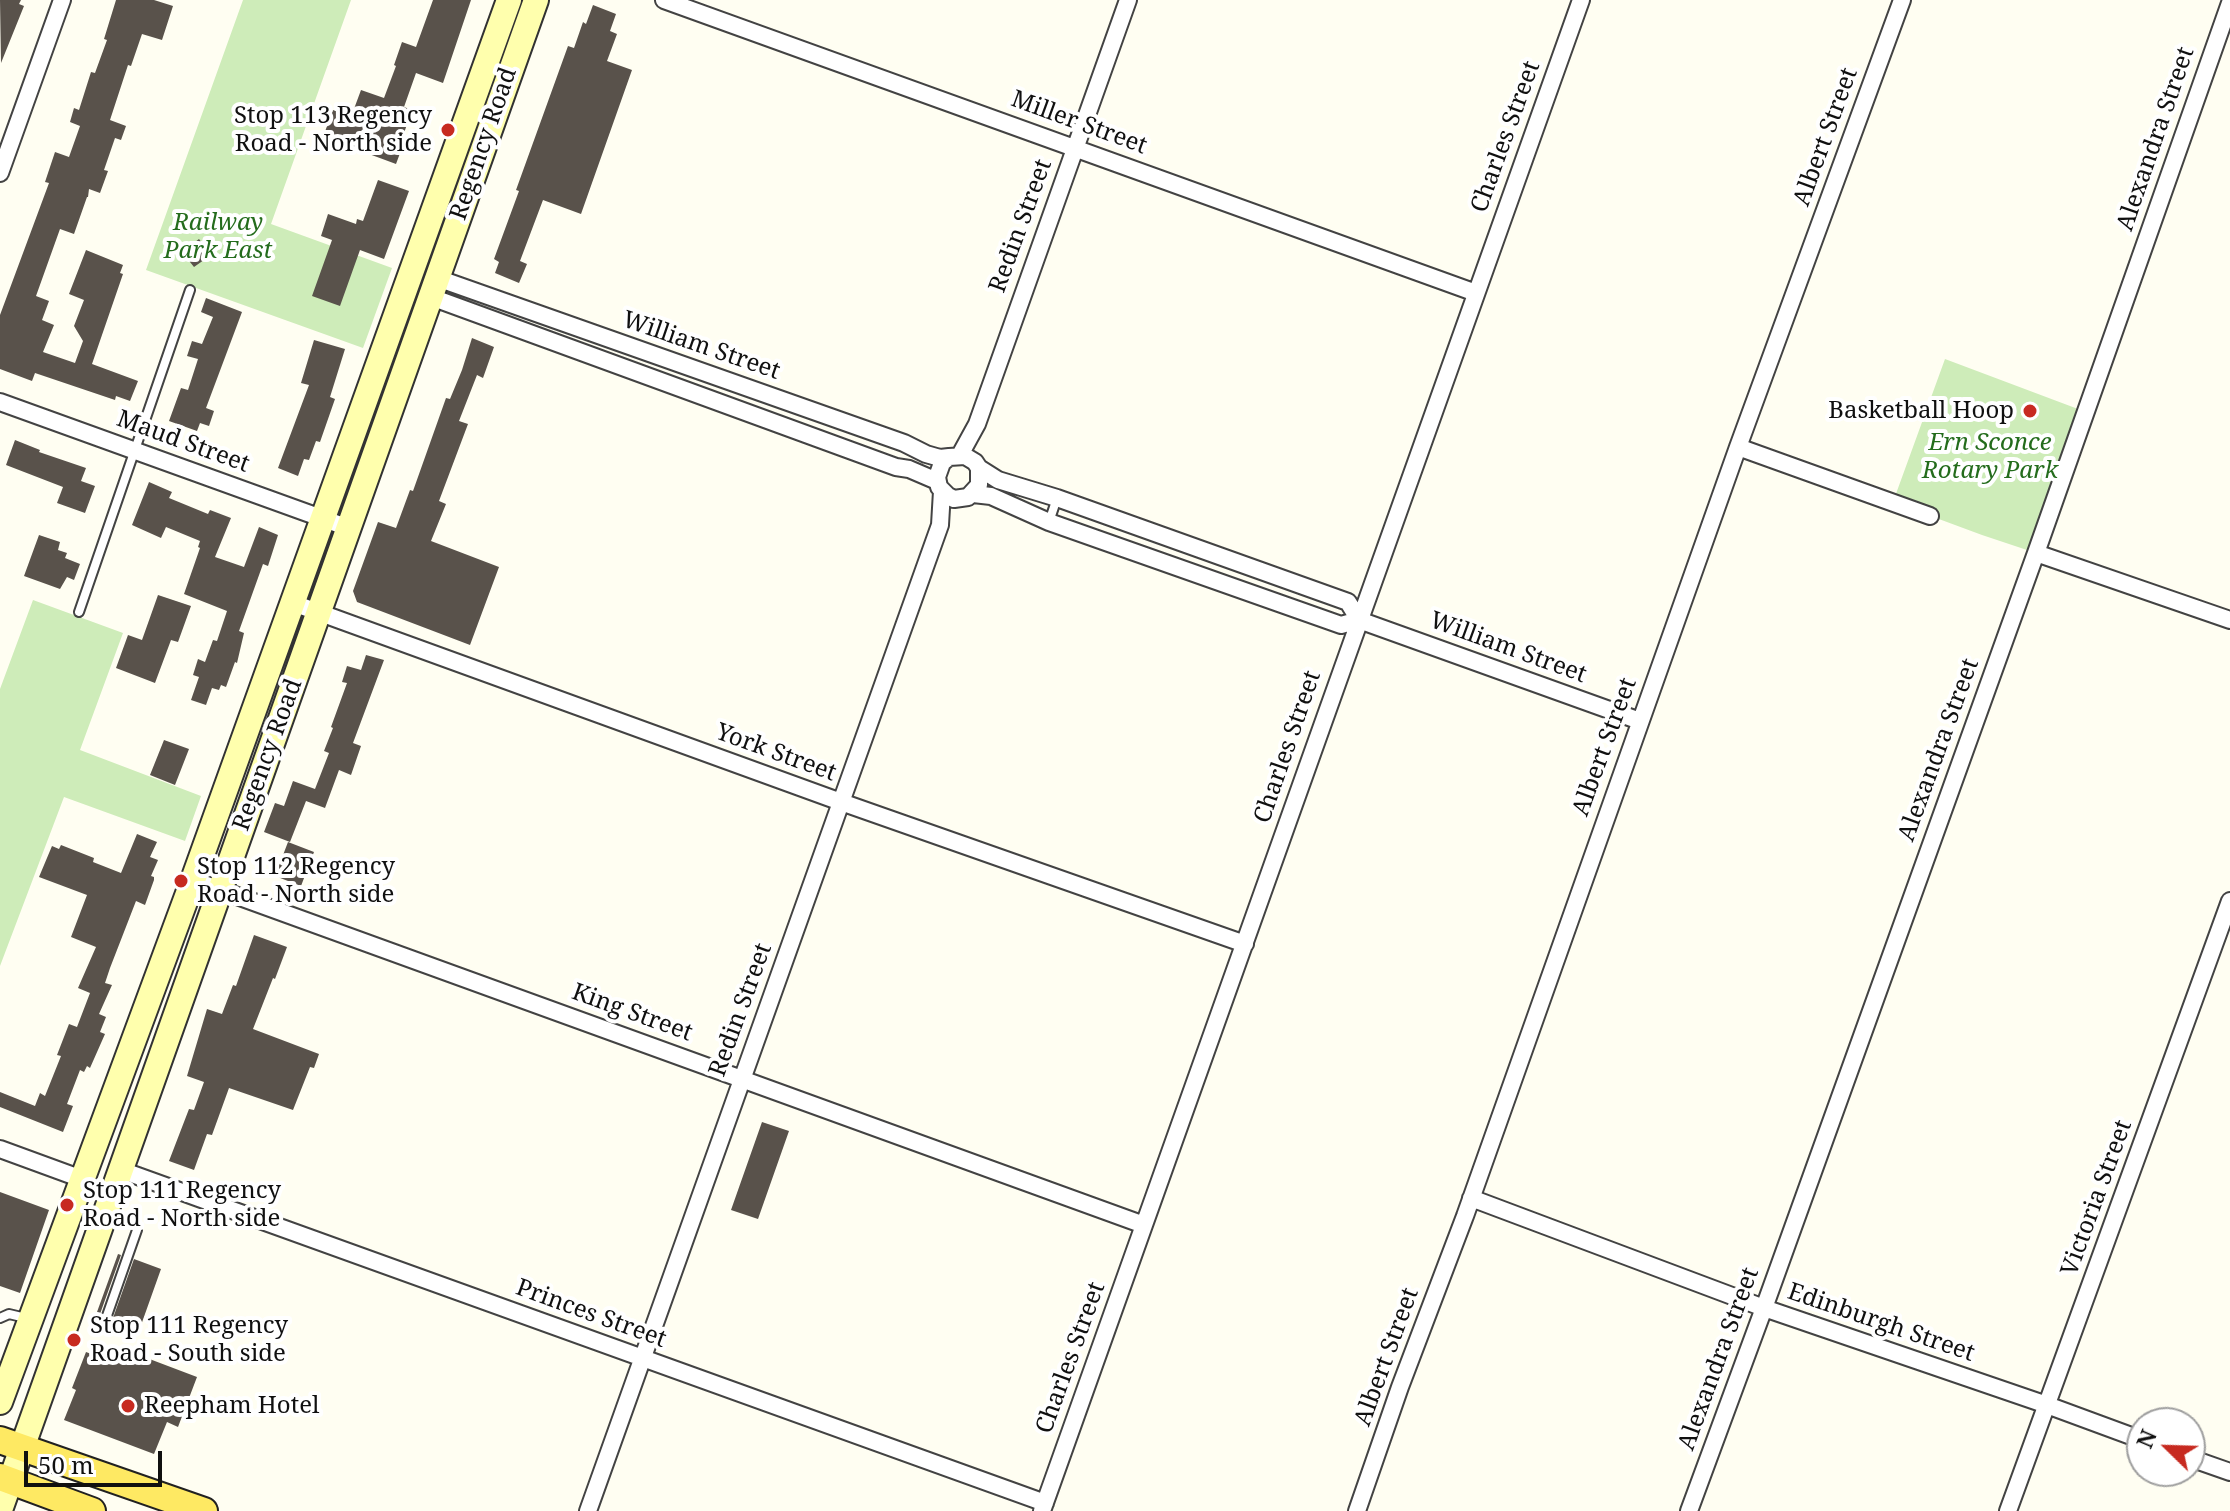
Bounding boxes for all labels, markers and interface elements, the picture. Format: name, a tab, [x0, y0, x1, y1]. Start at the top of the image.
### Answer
street label: Alexandra Street	[2111, 43, 2201, 235]
street label: Charles Street	[1465, 57, 1547, 217]
street label: Regency Road	[444, 64, 524, 224]
street label: Albert Street	[1788, 64, 1864, 210]
street label: Miller Street	[1007, 85, 1151, 161]
place label: Stop 113 Regency Road - North side	[234, 102, 432, 158]
marker: Stop 113 Regency Road - North side	[439, 121, 457, 139]
street label: Redin Street	[984, 155, 1058, 297]
park label: Railway Park East	[164, 209, 272, 265]
street label: William Street	[618, 306, 784, 386]
place label: Basketball Hoop	[1828, 397, 2014, 425]
marker: Basketball Hoop	[2021, 402, 2039, 420]
street label: Maud Street	[113, 405, 253, 479]
park label: Ern Sconce Rotary Park	[1922, 429, 2058, 485]
street label: William Street	[1426, 606, 1590, 690]
street label: Alexandra Street	[1893, 655, 1985, 845]
street label: Charles Street	[1248, 667, 1328, 827]
street label: Albert Street	[1567, 674, 1643, 820]
street label: Regency Road	[227, 675, 309, 835]
street label: York Street	[712, 718, 840, 788]
place label: Stop 112 Regency Road - North side	[197, 853, 395, 909]
marker: Stop 112 Regency Road - North side	[172, 872, 190, 890]
street label: Redin Street	[704, 939, 778, 1081]
street label: King Street	[568, 978, 696, 1048]
street label: Victoria Street	[2055, 1116, 2139, 1280]
place label: Stop 111 Regency Road - North side	[83, 1177, 281, 1233]
marker: Stop 111 Regency Road - North side	[58, 1196, 76, 1214]
street label: Alexandra Street	[1673, 1264, 1765, 1454]
street label: Princes Street	[512, 1274, 670, 1354]
street label: Charles Street	[1030, 1278, 1112, 1438]
street label: Edinburgh Street	[1784, 1278, 1978, 1368]
street label: Albert Street	[1349, 1284, 1425, 1430]
place label: Stop 111 Regency Road - South side	[90, 1312, 288, 1368]
marker: Stop 111 Regency Road - South side	[65, 1331, 83, 1349]
place label: Reepham Hotel	[144, 1392, 319, 1420]
marker: Reepham Hotel	[119, 1397, 137, 1415]
north arrow	[2126, 1407, 2206, 1487]
text: N	[2129, 1425, 2163, 1452]
scale bar	[28, 1435, 166, 1485]
text: 50 m	[38, 1448, 94, 1481]

